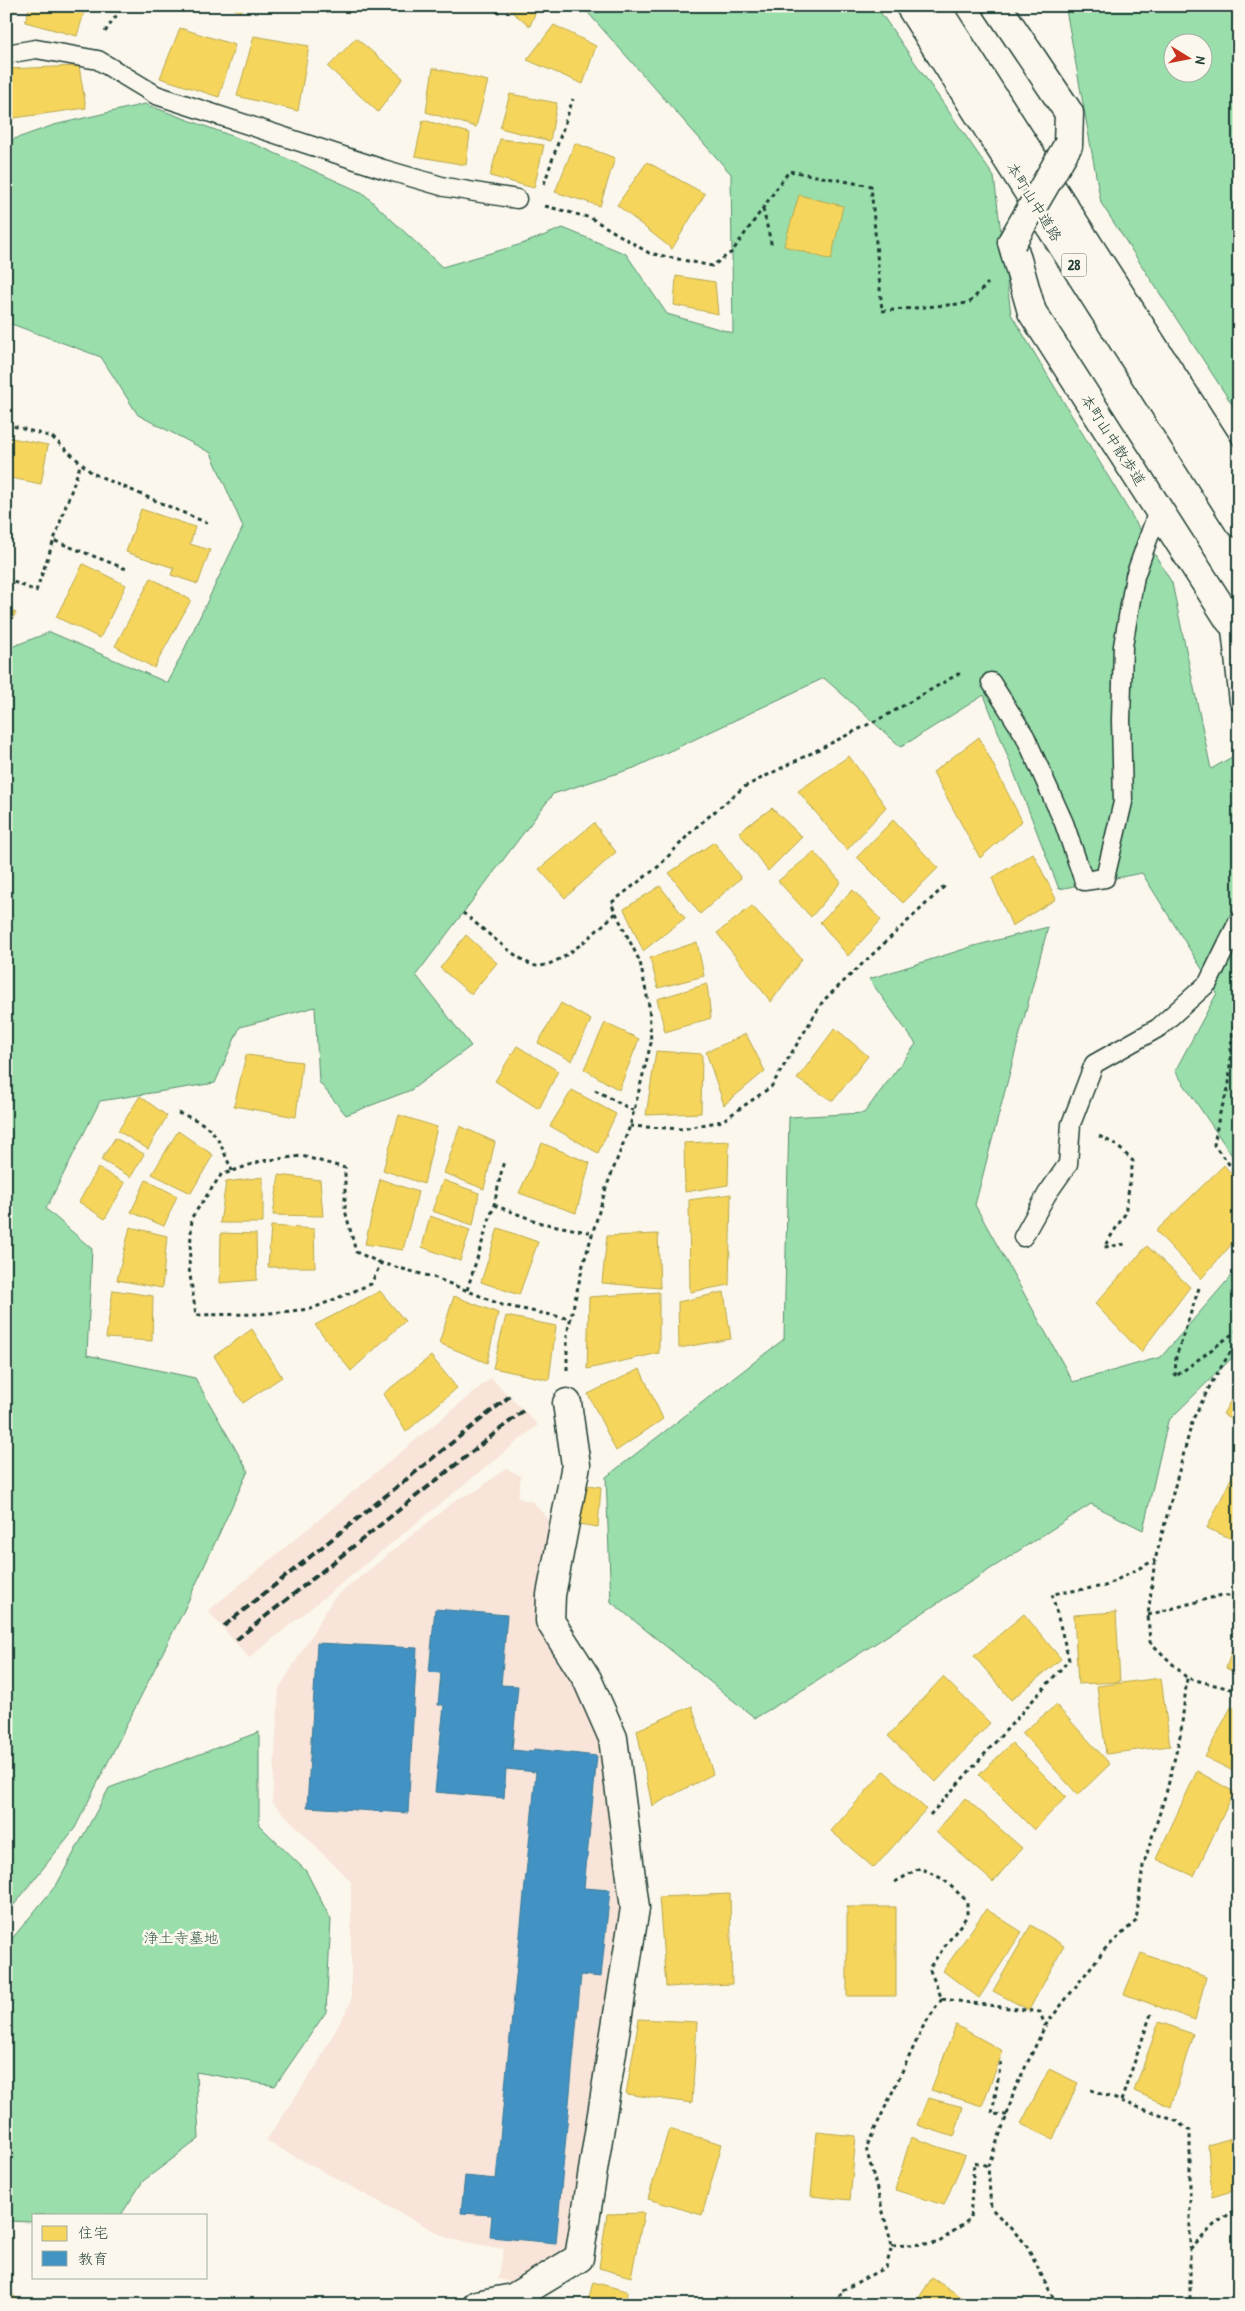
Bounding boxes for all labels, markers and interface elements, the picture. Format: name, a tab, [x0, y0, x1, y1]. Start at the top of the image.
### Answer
north arrow	[1162, 32, 1212, 82]
text: N	[1191, 55, 1211, 66]
street label: 本町山中道路	[1002, 158, 1067, 245]
road number: 28	[1062, 254, 1086, 276]
street label: 本町山中散歩道	[1076, 390, 1151, 489]
park label: 浄土寺墓地	[143, 1927, 219, 1948]
legend	[32, 2214, 208, 2278]
text: 住宅	[78, 2222, 108, 2243]
text: 教育	[78, 2248, 108, 2269]

